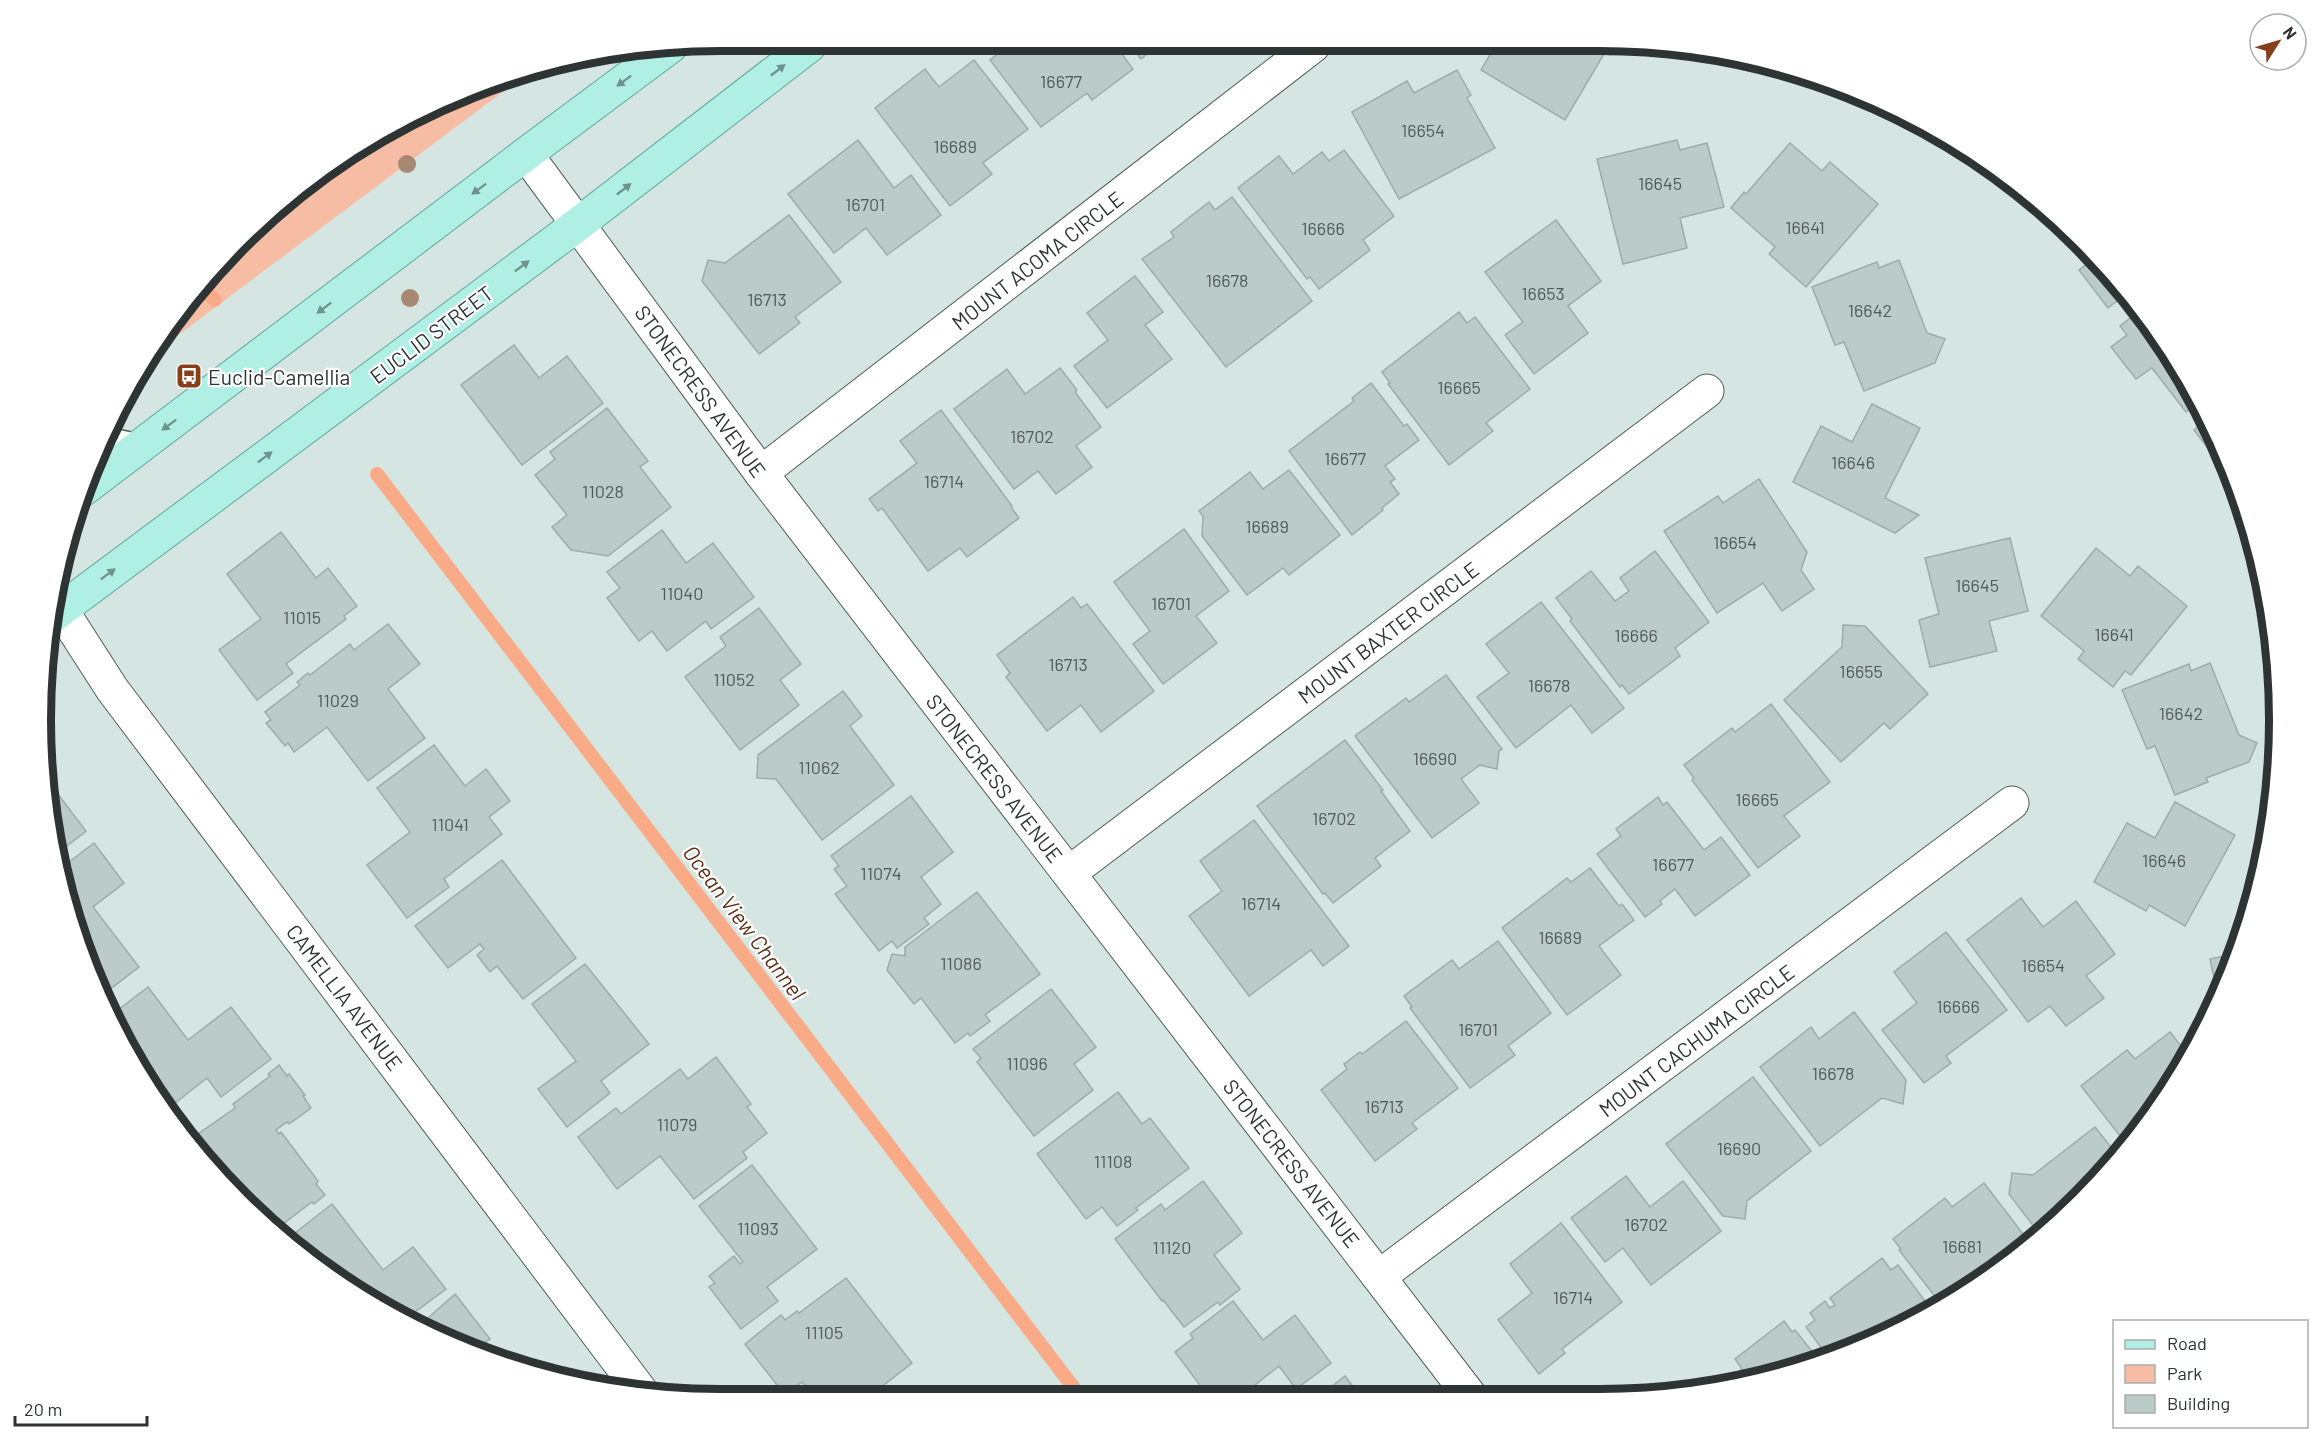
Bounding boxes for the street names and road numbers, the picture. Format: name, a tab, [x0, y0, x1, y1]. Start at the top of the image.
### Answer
street label: MOUNT ACOMA CIRCLE	[946, 185, 1128, 335]
street label: EUCLID STREET	[365, 280, 497, 388]
street label: STONECRESS AVENUE	[630, 300, 772, 482]
street label: MOUNT BAXTER CIRCLE	[1293, 556, 1483, 708]
street label: STONECRESS AVENUE	[922, 689, 1068, 867]
street label: CAMELLIA AVENUE	[282, 919, 408, 1075]
street label: MOUNT CACHUMA CIRCLE	[1594, 958, 1798, 1122]
street label: STONECRESS AVENUE	[1219, 1074, 1365, 1252]

